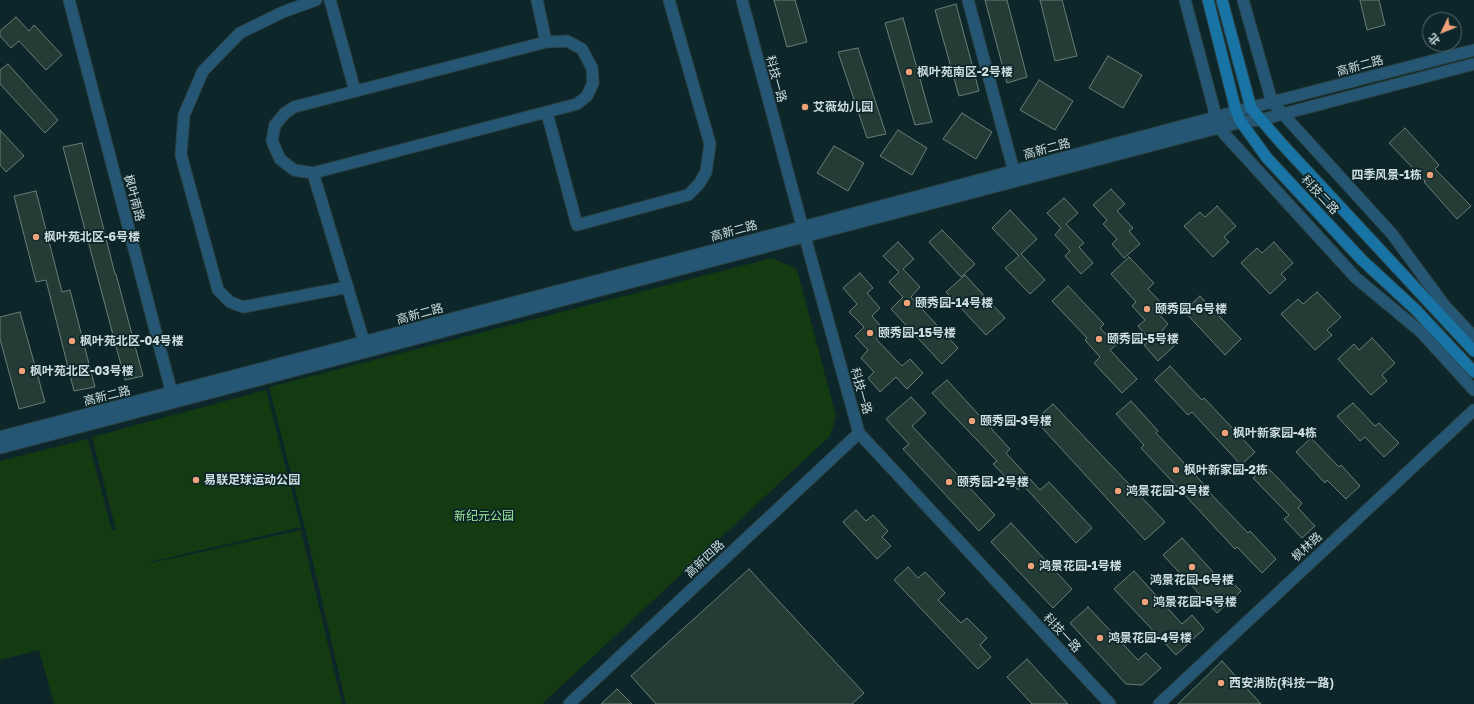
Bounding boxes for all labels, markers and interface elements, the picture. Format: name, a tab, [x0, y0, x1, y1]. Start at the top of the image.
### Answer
north arrow	[1422, 12, 1462, 52]
text: 北	[1425, 31, 1442, 48]
street label: 高新二路	[1335, 53, 1385, 79]
street label: 科技一路	[763, 54, 789, 104]
place label: 枫叶苑南区-2号楼	[917, 65, 1013, 79]
marker: 枫叶苑南区-2号楼	[904, 67, 914, 77]
place label: 艾薇幼儿园	[813, 100, 873, 114]
marker: 艾薇幼儿园	[800, 102, 810, 112]
street label: 高新二路	[1022, 136, 1072, 162]
place label: 四季风景-1栋	[1351, 168, 1422, 182]
marker: 四季风景-1栋	[1425, 170, 1435, 180]
street label: 枫叶南路	[121, 173, 147, 223]
street label: 科技二路	[1298, 173, 1342, 217]
street label: 高新二路	[709, 218, 759, 244]
place label: 枫叶苑北区-6号楼	[44, 230, 140, 244]
marker: 枫叶苑北区-6号楼	[31, 232, 41, 242]
place label: 颐秀园-14号楼	[915, 296, 993, 310]
marker: 颐秀园-14号楼	[902, 298, 912, 308]
street label: 高新二路	[395, 301, 445, 327]
place label: 颐秀园-6号楼	[1155, 302, 1227, 316]
marker: 颐秀园-6号楼	[1142, 304, 1152, 314]
place label: 颐秀园-15号楼	[878, 326, 956, 340]
marker: 颐秀园-15号楼	[865, 328, 875, 338]
place label: 颐秀园-5号楼	[1107, 332, 1179, 346]
place label: 枫叶苑北区-04号楼	[80, 334, 184, 348]
marker: 颐秀园-5号楼	[1094, 334, 1104, 344]
marker: 枫叶苑北区-04号楼	[67, 336, 77, 346]
place label: 枫叶苑北区-03号楼	[30, 364, 134, 378]
marker: 枫叶苑北区-03号楼	[17, 366, 27, 376]
street label: 科技一路	[847, 366, 875, 416]
street label: 高新二路	[82, 383, 132, 409]
place label: 颐秀园-3号楼	[980, 414, 1052, 428]
marker: 颐秀园-3号楼	[967, 416, 977, 426]
place label: 枫叶新家园-4栋	[1233, 426, 1317, 440]
marker: 枫叶新家园-4栋	[1220, 428, 1230, 438]
place label: 枫叶新家园-2栋	[1184, 463, 1268, 477]
marker: 枫叶新家园-2栋	[1171, 465, 1181, 475]
place label: 易联足球运动公园	[204, 473, 300, 487]
marker: 易联足球运动公园	[191, 475, 201, 485]
place label: 颐秀园-2号楼	[957, 475, 1029, 489]
marker: 颐秀园-2号楼	[944, 477, 954, 487]
place label: 鸿景花园-3号楼	[1126, 484, 1210, 498]
marker: 鸿景花园-3号楼	[1113, 486, 1123, 496]
park label: 新纪元公园	[454, 509, 514, 523]
street label: 枫林路	[1289, 529, 1325, 565]
street label: 高新四路	[683, 537, 727, 581]
place label: 鸿景花园-1号楼	[1039, 559, 1122, 573]
marker: 鸿景花园-1号楼	[1026, 561, 1036, 571]
marker: 鸿景花园-6号楼	[1187, 562, 1197, 572]
place label: 鸿景花园-6号楼	[1150, 573, 1234, 587]
place label: 鸿景花园-5号楼	[1153, 595, 1237, 609]
marker: 鸿景花园-5号楼	[1140, 597, 1150, 607]
street label: 科技一路	[1040, 611, 1084, 655]
place label: 鸿景花园-4号楼	[1108, 631, 1192, 645]
marker: 鸿景花园-4号楼	[1095, 633, 1105, 643]
place label: 西安消防(科技一路)	[1229, 676, 1334, 690]
marker: 西安消防(科技一路)	[1216, 678, 1226, 688]

